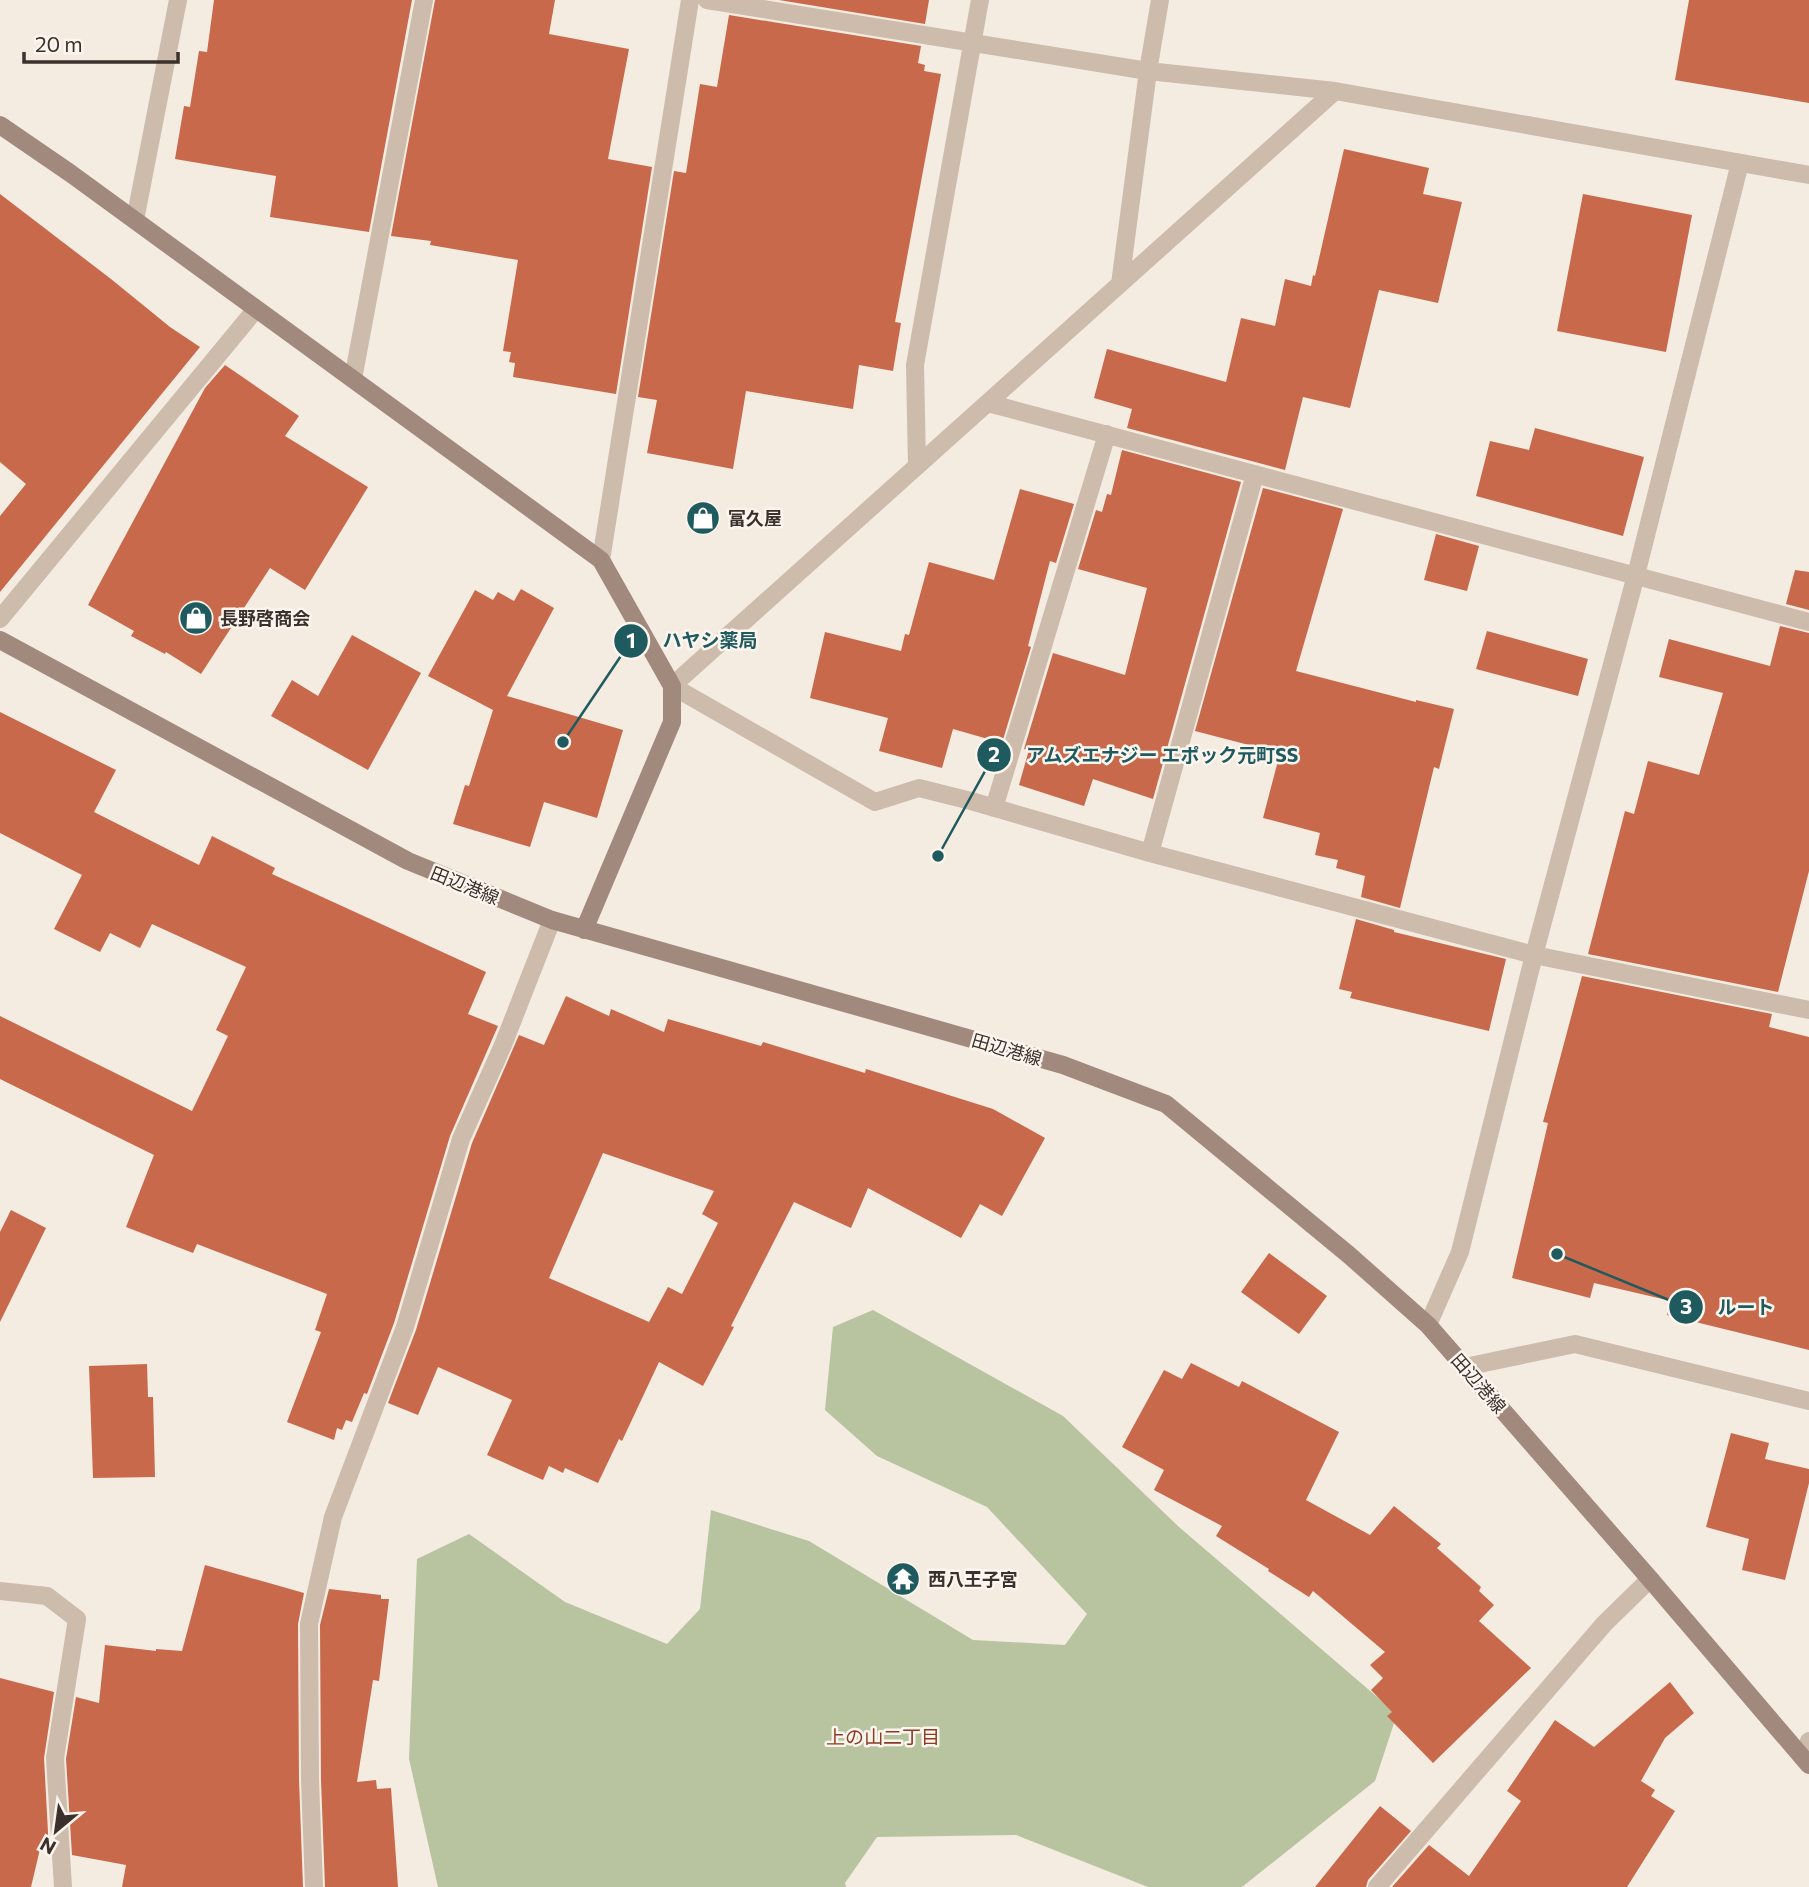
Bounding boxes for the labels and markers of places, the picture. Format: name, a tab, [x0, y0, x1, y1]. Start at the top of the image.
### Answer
shop icon: 富久屋	[684, 499, 722, 537]
place label: 富久屋	[728, 507, 782, 529]
shop icon: 長野啓商会	[177, 599, 215, 637]
place label: 長野啓商会	[220, 607, 310, 629]
callout: ハヤシ薬局	[614, 621, 772, 661]
callout: アムズエナジー エポック元町SS	[977, 735, 1313, 775]
callout: ルート	[1668, 1287, 1788, 1327]
temple icon: 西八王子宮	[884, 1560, 922, 1598]
place label: 西八王子宮	[928, 1568, 1018, 1590]

